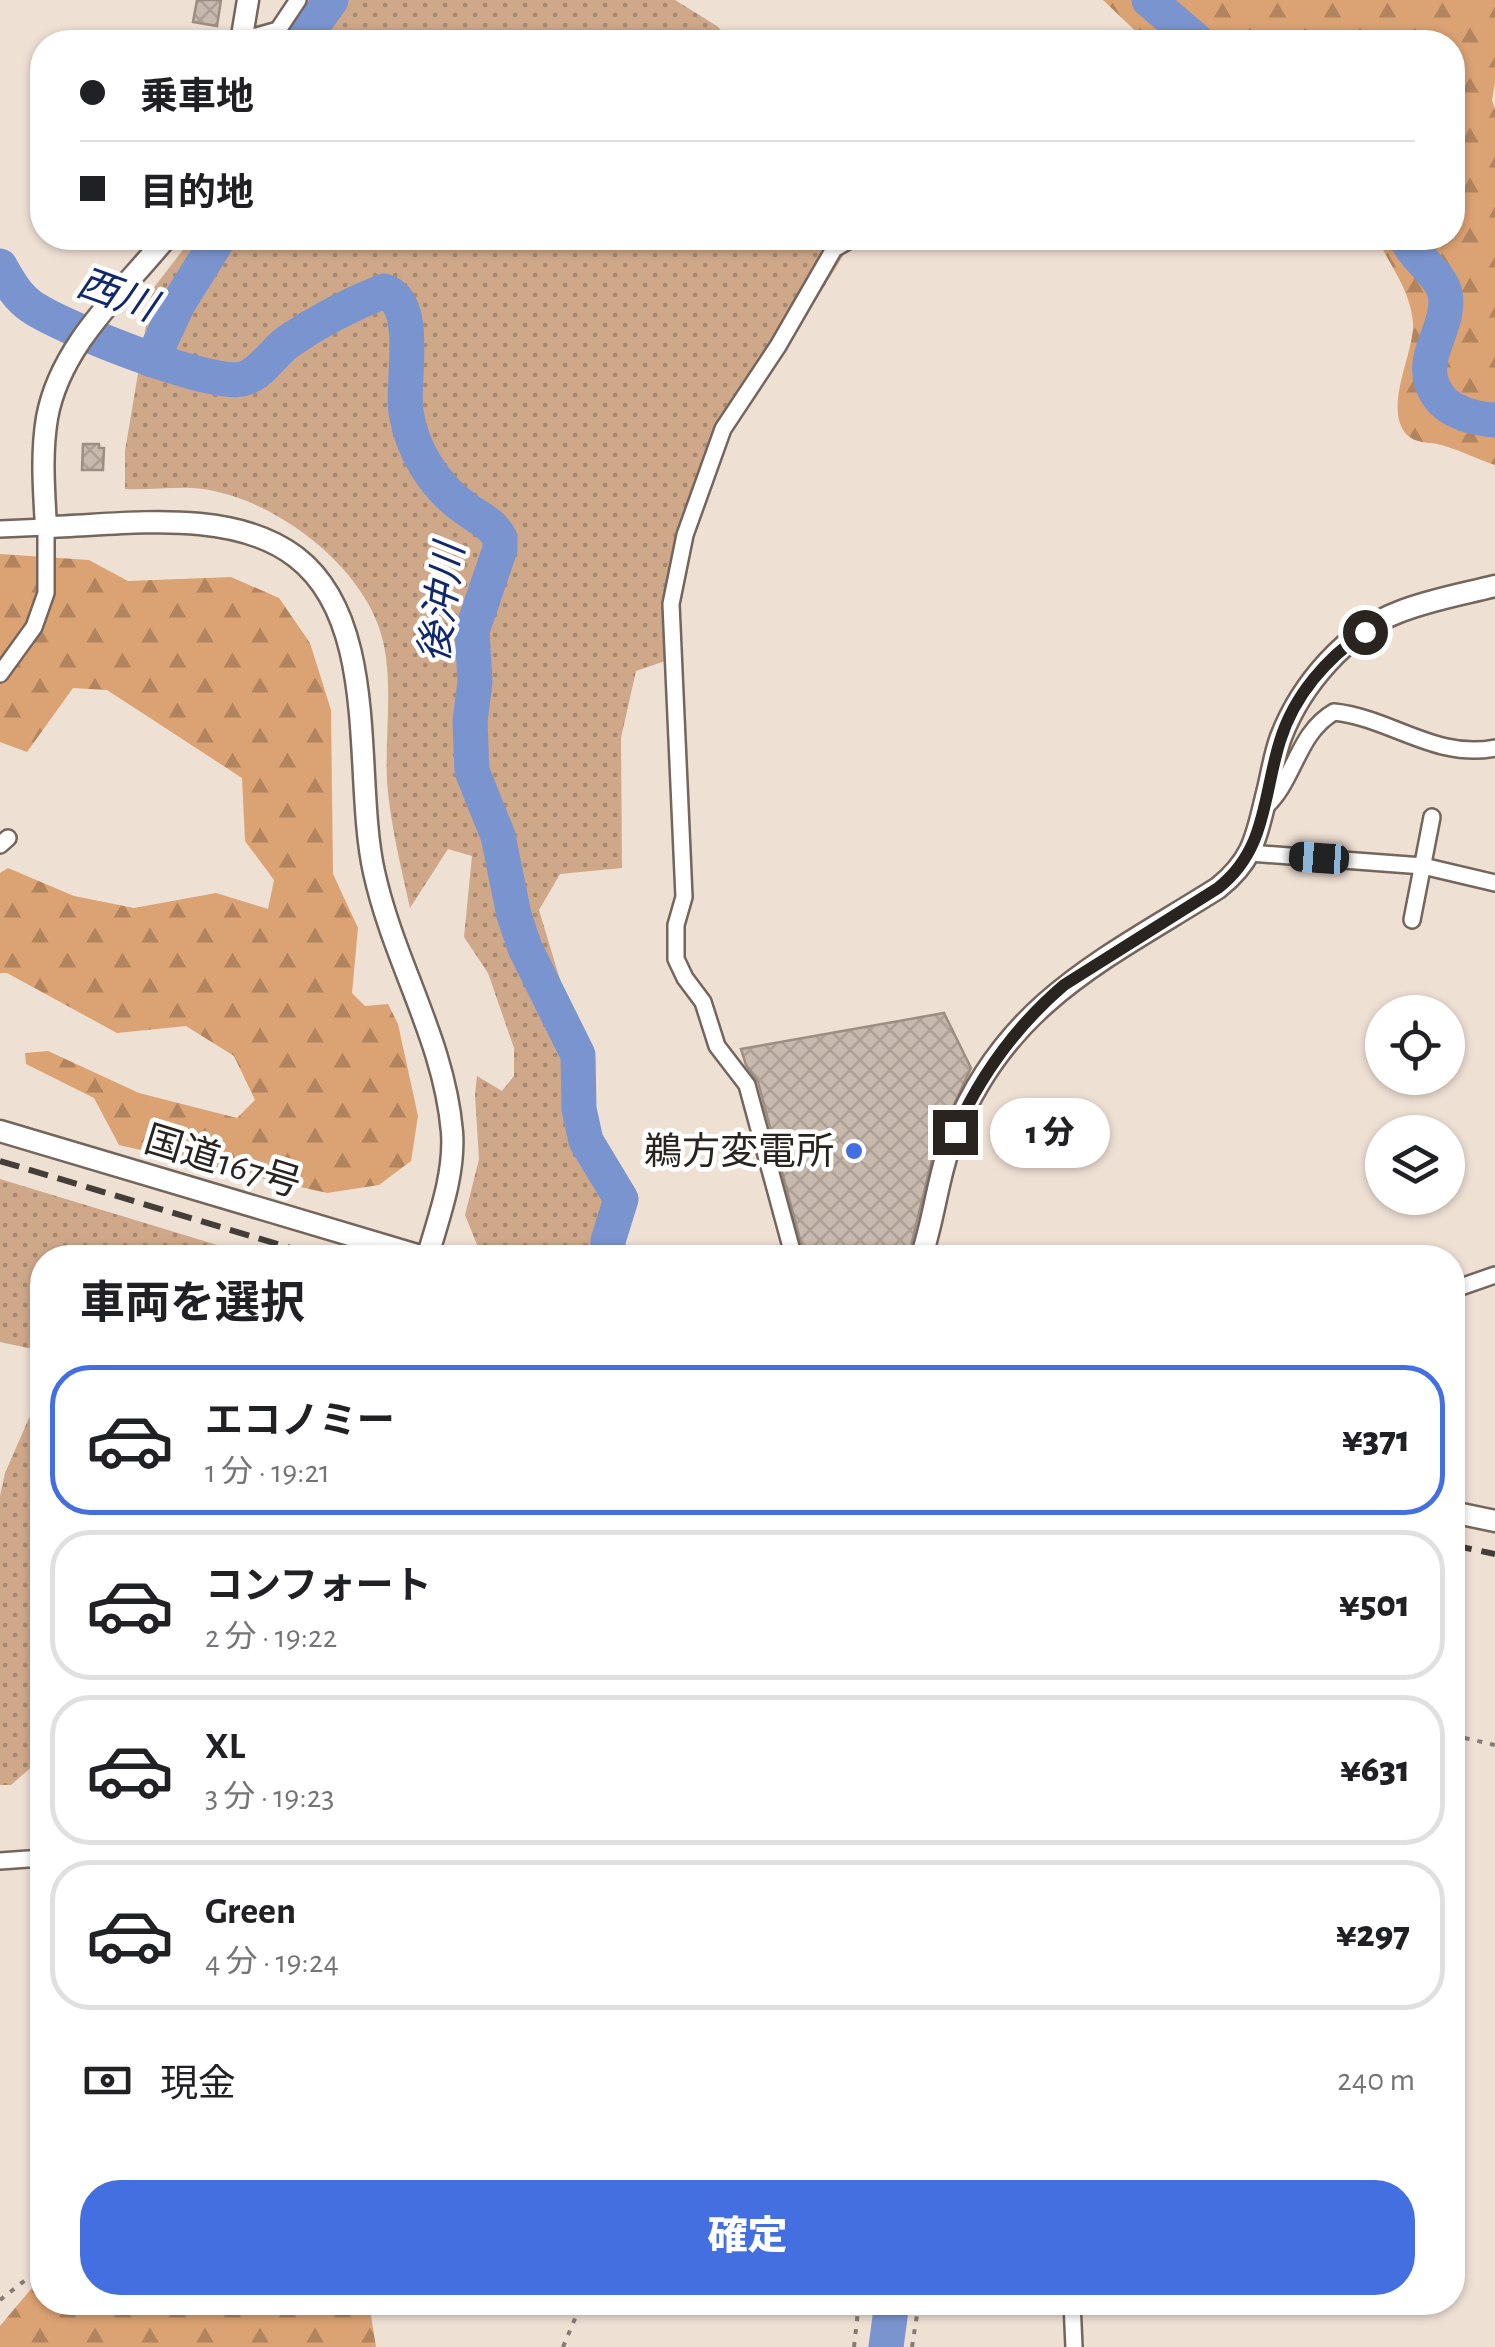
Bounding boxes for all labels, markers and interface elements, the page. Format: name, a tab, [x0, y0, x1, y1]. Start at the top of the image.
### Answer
text: 乗車地	[140, 79, 254, 117]
text: 目的地	[140, 175, 254, 213]
water label: 西川	[72, 263, 165, 330]
water label: 後沖川	[413, 537, 472, 665]
route start	[1343, 610, 1388, 655]
car	[1288, 841, 1350, 875]
map controls	[1365, 995, 1465, 1215]
button: locate	[1365, 995, 1465, 1095]
callout: 1 分	[990, 1097, 1110, 1167]
route end	[933, 1110, 978, 1155]
button: layers	[1365, 1115, 1465, 1215]
text: 1 分	[1026, 1117, 1074, 1149]
street label: 国道167号	[140, 1119, 305, 1205]
place label: 鵜方変電所	[644, 1131, 834, 1172]
marker: 鵜方変電所	[843, 1140, 865, 1162]
text: 車両を選択	[80, 1282, 305, 1327]
icon: car	[85, 1395, 175, 1485]
text: エコノミー	[205, 1403, 395, 1441]
text: ¥371	[1342, 1421, 1410, 1459]
text: 1 分 · 19:21	[205, 1456, 330, 1488]
icon: car	[85, 1560, 175, 1650]
text: コンフォート	[205, 1568, 432, 1606]
text: ¥501	[1339, 1586, 1410, 1624]
text: 2 分 · 19:22	[205, 1621, 337, 1653]
icon: car	[85, 1725, 175, 1815]
text: XL	[205, 1728, 245, 1766]
text: ¥631	[1340, 1751, 1410, 1789]
text: 3 分 · 19:23	[205, 1781, 334, 1813]
icon: car	[85, 1890, 175, 1980]
text: Green	[205, 1893, 296, 1931]
text: ¥297	[1336, 1916, 1410, 1954]
text: 4 分 · 19:24	[205, 1946, 339, 1978]
icon: cash	[80, 2053, 135, 2108]
text: 240 m	[1337, 2064, 1415, 2096]
text: 現金	[160, 2066, 236, 2104]
button: 確定	[80, 2180, 1415, 2295]

